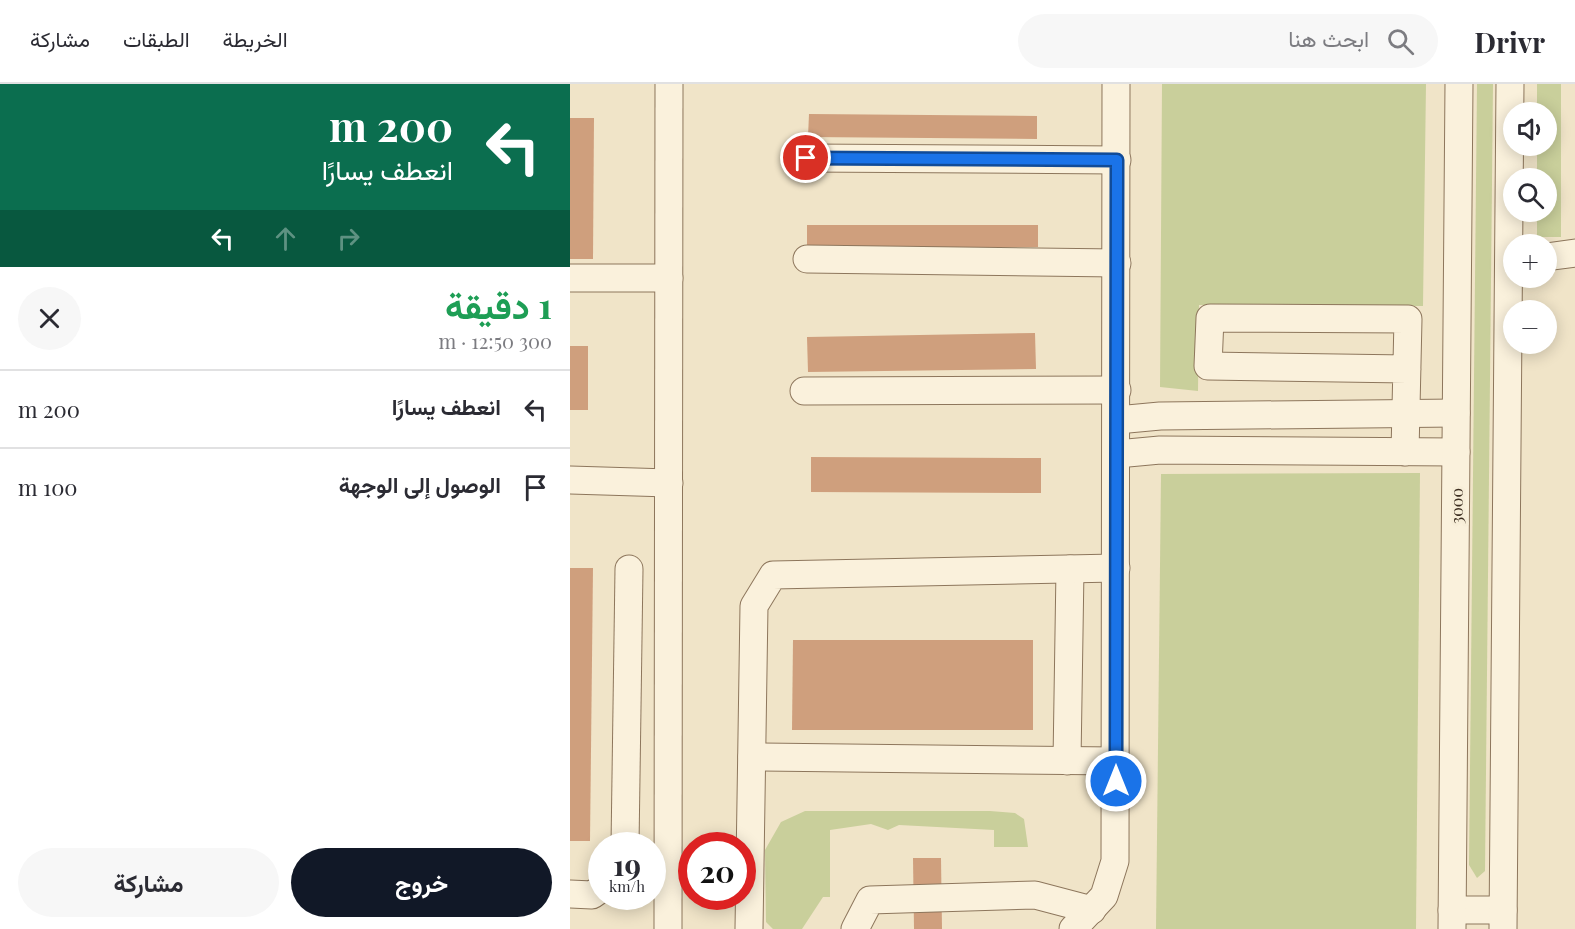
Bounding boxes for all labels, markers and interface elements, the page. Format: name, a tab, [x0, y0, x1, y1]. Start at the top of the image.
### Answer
search box	[1018, 14, 1438, 68]
text: ابحث هنا	[1288, 23, 1369, 53]
text: Drivr	[1474, 23, 1545, 60]
text: مشاركة	[30, 24, 90, 52]
text: الطبقات	[123, 24, 190, 52]
text: الخريطة	[223, 24, 288, 52]
icon: search	[1384, 25, 1417, 58]
text: 200 m	[329, 97, 453, 153]
map controls	[1503, 102, 1557, 354]
button: sound	[1503, 102, 1557, 156]
icon: left	[474, 108, 552, 186]
pin	[780, 132, 831, 183]
icon: arrive	[789, 141, 822, 174]
text: انعطف يسارًا	[322, 151, 453, 187]
button: search	[1503, 168, 1557, 222]
icon: left	[206, 222, 239, 255]
icon: ahead	[269, 222, 302, 255]
icon: right	[332, 222, 365, 255]
button: +	[1503, 234, 1557, 288]
text: 1 دقيقة	[445, 280, 552, 328]
button: close	[18, 287, 81, 350]
button: −	[1503, 300, 1557, 354]
text: 300 m · 12:50	[438, 327, 552, 354]
text: انعطف يسارًا	[392, 391, 501, 421]
icon: left	[519, 393, 552, 426]
text: 200 m	[18, 394, 80, 424]
text: الوصول إلى الوجهة	[339, 469, 501, 499]
icon: arrive	[519, 471, 552, 504]
text: 100 m	[18, 472, 78, 502]
street label: 3000	[1446, 488, 1467, 524]
position arrow	[1084, 749, 1148, 813]
speed limit sign: 20	[678, 832, 756, 910]
text: 19	[613, 844, 641, 884]
button: مشاركة	[18, 848, 279, 917]
button: خروج	[291, 848, 552, 917]
text: km/h	[609, 876, 645, 896]

